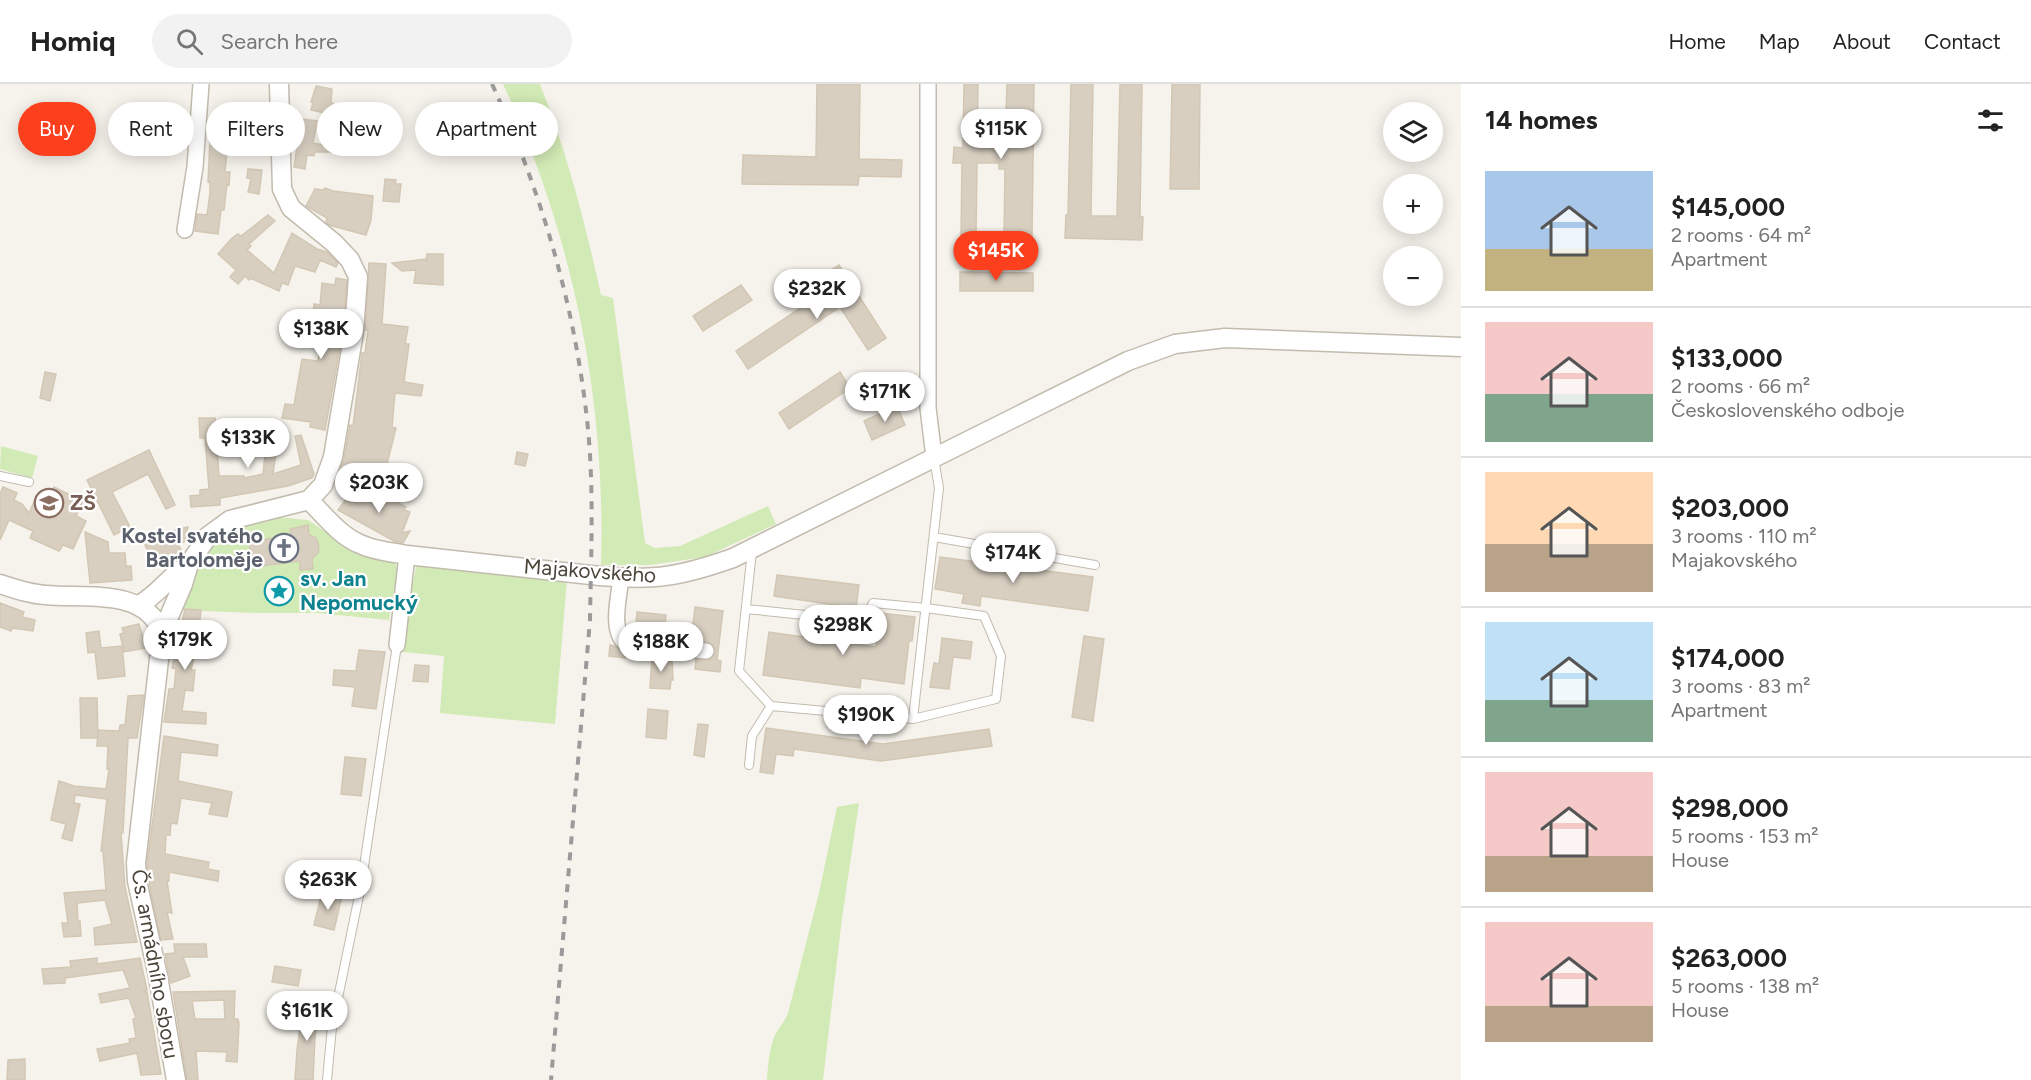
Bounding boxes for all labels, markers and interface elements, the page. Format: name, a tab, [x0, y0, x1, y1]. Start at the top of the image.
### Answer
search box	[152, 14, 572, 68]
text: Homiq	[30, 24, 116, 58]
icon: search	[173, 25, 206, 58]
text: Search here	[221, 28, 338, 55]
text: Home	[1669, 29, 1726, 54]
text: Map	[1759, 29, 1800, 54]
text: About	[1833, 29, 1891, 54]
text: Contact	[1924, 29, 2001, 54]
chip: Buy	[18, 102, 96, 156]
chip: Rent	[108, 102, 194, 156]
chip: Filters	[206, 102, 305, 156]
chip: New	[317, 102, 403, 156]
chip: Apartment	[415, 102, 558, 156]
map controls	[1383, 102, 1443, 306]
button: layers	[1383, 102, 1443, 162]
text: 14 homes	[1485, 104, 1598, 136]
icon: filters	[1974, 104, 2007, 137]
pin: $115K	[959, 109, 1043, 160]
text: $115K	[975, 116, 1027, 140]
button: +	[1383, 174, 1443, 234]
text: $145,000	[1671, 191, 1785, 223]
icon: home	[1533, 195, 1605, 267]
text: 2 rooms · 64 m²	[1671, 223, 1811, 247]
pin: $145K	[954, 231, 1038, 282]
text: $145K	[967, 238, 1025, 262]
button: −	[1383, 246, 1443, 306]
text: Apartment	[1671, 247, 1768, 271]
pin: $232K	[775, 269, 859, 320]
text: $232K	[788, 276, 846, 300]
pin: $138K	[279, 309, 363, 360]
text: $138K	[293, 316, 349, 340]
text: $133,000	[1671, 342, 1783, 374]
icon: home	[1533, 346, 1605, 418]
pin: $171K	[843, 372, 927, 423]
text: 2 rooms · 66 m²	[1671, 374, 1810, 398]
text: $171K	[859, 379, 911, 403]
text: Československého odboje	[1671, 398, 1904, 422]
pin: $133K	[206, 418, 290, 469]
text: $133K	[220, 425, 276, 449]
pin: $203K	[337, 463, 421, 514]
text: $203K	[349, 470, 409, 494]
school or university icon: ZŠ	[33, 487, 65, 519]
place label: ZŠ	[70, 490, 96, 515]
text: $203,000	[1671, 492, 1789, 524]
icon: home	[1533, 496, 1605, 568]
place label: Kostel svatého Bartoloměje	[121, 523, 263, 572]
text: 3 rooms · 110 m²	[1671, 524, 1817, 548]
church icon: Kostel svatého Bartoloměje	[268, 532, 300, 564]
pin: $174K	[971, 533, 1055, 584]
text: $174K	[985, 540, 1041, 564]
text: Majakovského	[1671, 548, 1797, 572]
street label: Majakovského	[523, 553, 657, 588]
place label: sv. Jan Nepomucký	[300, 566, 419, 615]
place icon: sv. Jan Nepomucký	[263, 575, 295, 607]
pin: $298K	[801, 605, 885, 656]
text: $298K	[813, 612, 873, 636]
pin: $179K	[143, 620, 227, 671]
pin: $188K	[619, 622, 703, 673]
text: $179K	[157, 627, 213, 651]
text: $188K	[632, 629, 690, 653]
text: $174,000	[1671, 642, 1785, 674]
icon: home	[1533, 646, 1605, 718]
text: 3 rooms · 83 m²	[1671, 674, 1810, 698]
pin: $190K	[824, 695, 908, 746]
text: Apartment	[1671, 698, 1768, 722]
text: $190K	[837, 702, 895, 726]
text: $298,000	[1671, 792, 1789, 824]
icon: home	[1533, 796, 1605, 868]
text: 5 rooms · 153 m²	[1671, 824, 1819, 848]
text: House	[1671, 848, 1729, 872]
pin: $263K	[286, 860, 370, 911]
street label: Čs. armádního sboru	[127, 867, 184, 1061]
text: $263K	[299, 867, 357, 891]
text: $263,000	[1671, 942, 1787, 974]
icon: home	[1533, 946, 1605, 1018]
text: 5 rooms · 138 m²	[1671, 974, 1819, 998]
pin: $161K	[265, 991, 349, 1042]
text: $161K	[281, 998, 333, 1022]
text: House	[1671, 998, 1729, 1022]

